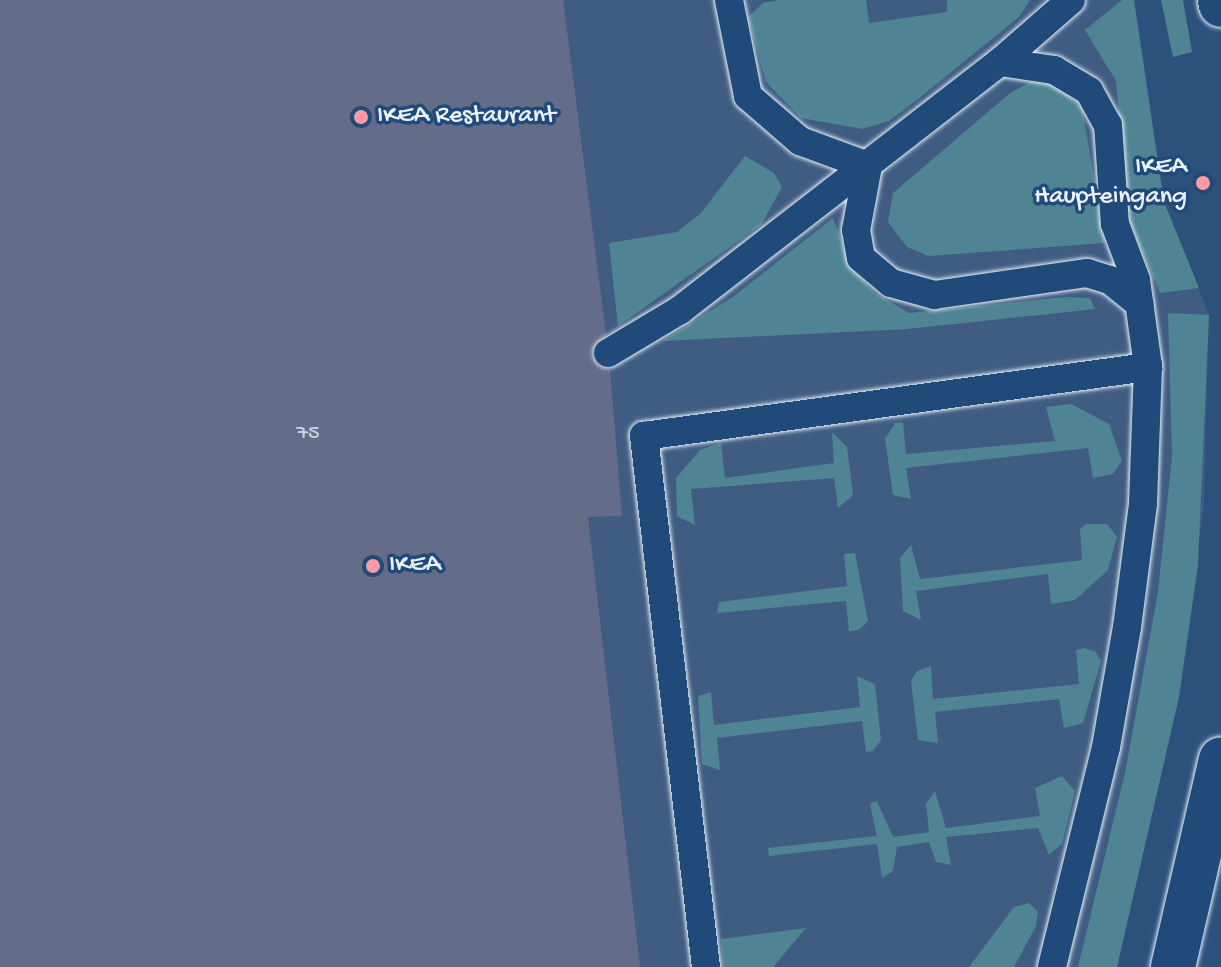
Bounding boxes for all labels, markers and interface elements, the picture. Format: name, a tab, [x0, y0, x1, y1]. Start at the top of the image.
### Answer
place label: IKEA Restaurant	[377, 101, 556, 133]
marker: IKEA Restaurant	[352, 108, 370, 126]
place label: IKEA Haupteingang	[1034, 152, 1187, 214]
marker: IKEA Haupteingang	[1194, 174, 1212, 192]
house number: 75	[296, 422, 320, 448]
place label: IKEA	[389, 550, 441, 582]
marker: IKEA	[364, 557, 382, 575]

